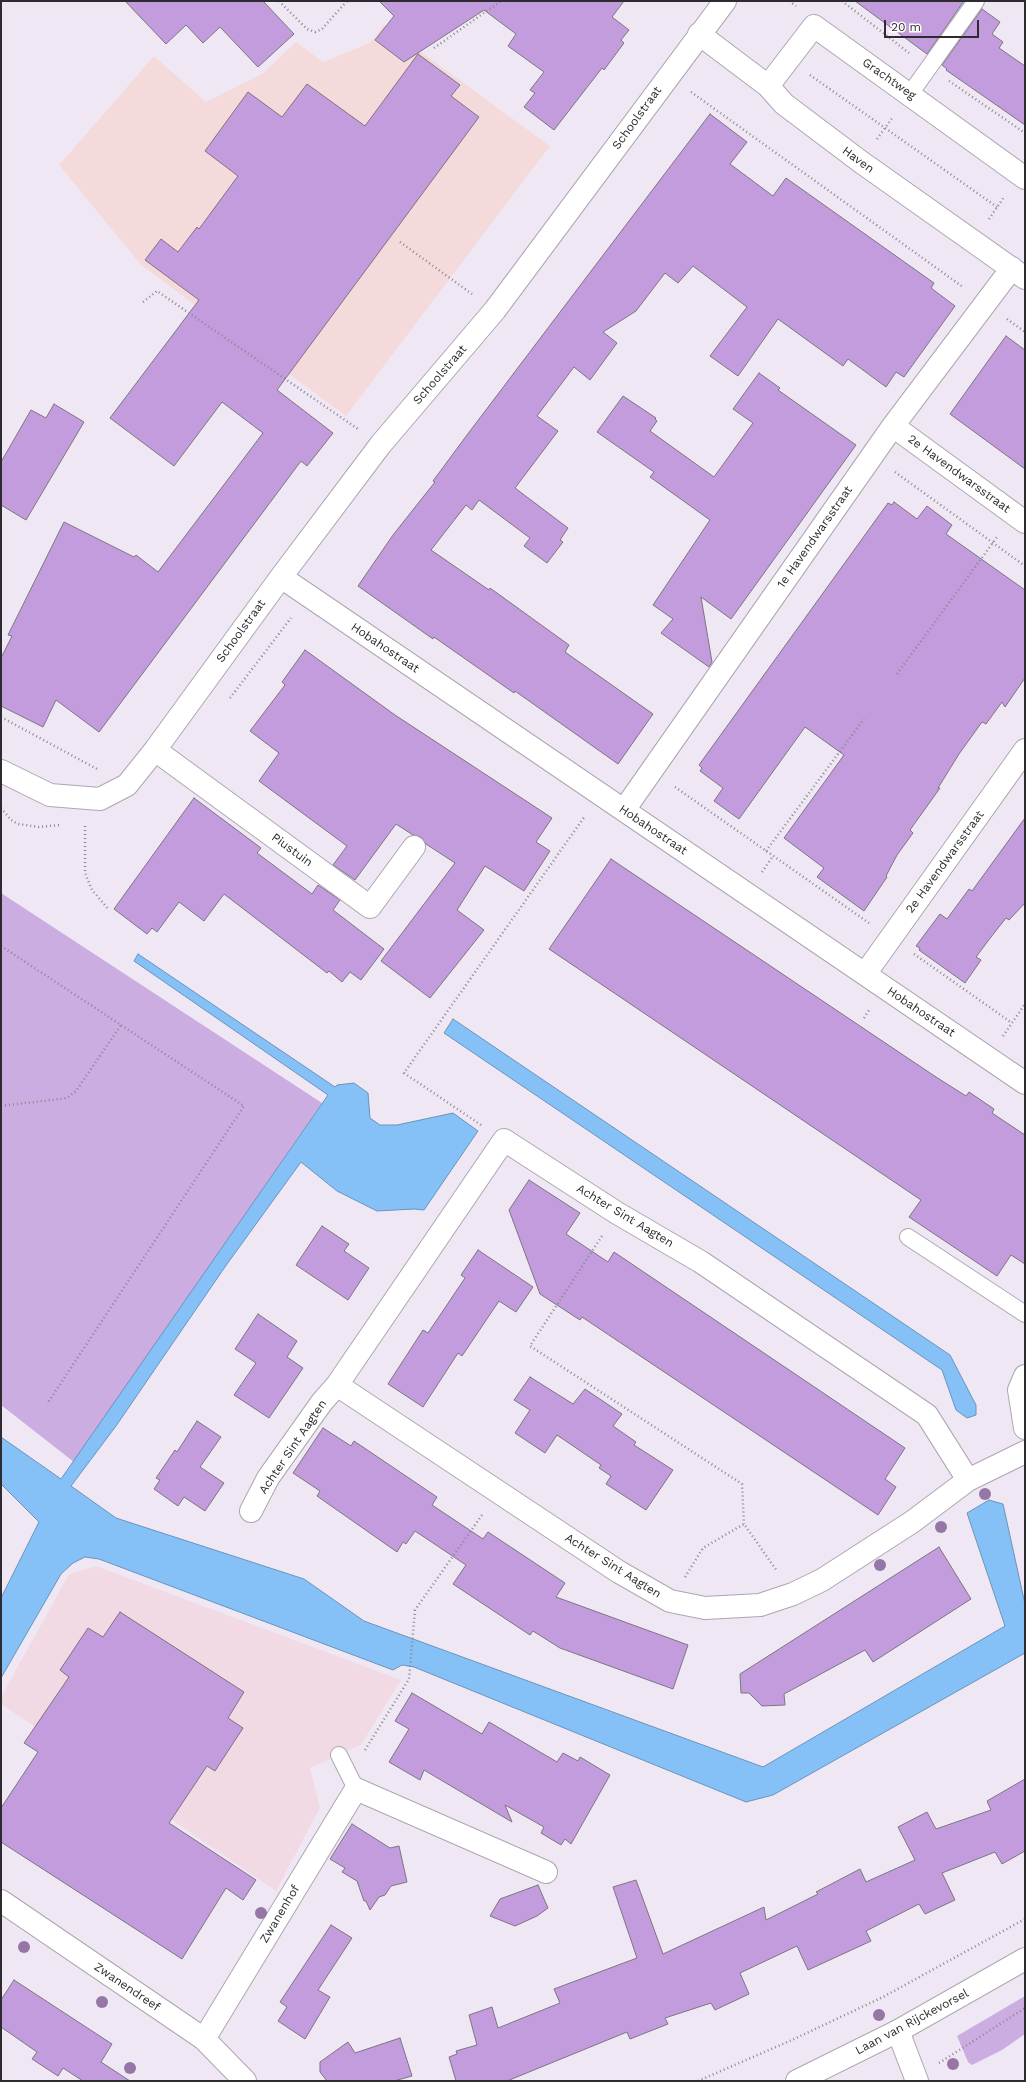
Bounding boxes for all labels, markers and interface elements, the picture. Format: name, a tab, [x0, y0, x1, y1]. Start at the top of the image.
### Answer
scale bar	[886, 12, 981, 38]
text: 20 m	[891, 20, 921, 34]
street label: Grachtweg	[859, 55, 919, 103]
street label: Schoolstraat	[609, 84, 665, 152]
street label: Haven	[839, 144, 877, 176]
street label: Schoolstraat	[410, 342, 470, 408]
street label: 2e Havendwarsstraat	[905, 432, 1013, 516]
street label: 1e Havendwarsstraat	[774, 483, 856, 591]
street label: Schoolstraat	[213, 597, 269, 665]
street label: Hobahostraat	[348, 620, 422, 676]
street label: Hobahostraat	[616, 802, 690, 858]
street label: 2e Havendwarsstraat	[903, 808, 987, 916]
street label: Piustuin	[269, 830, 315, 870]
street label: Hobahostraat	[884, 984, 958, 1040]
street label: Achter Sint Aagten	[574, 1181, 676, 1251]
street label: Achter Sint Aagten	[256, 1397, 330, 1497]
street label: Achter Sint Aagten	[562, 1531, 664, 1601]
street label: Zwanenhof	[257, 1882, 303, 1946]
street label: Zwanendreef	[91, 1960, 163, 2014]
street label: Laan van Rijckevorsel	[853, 1986, 971, 2058]

